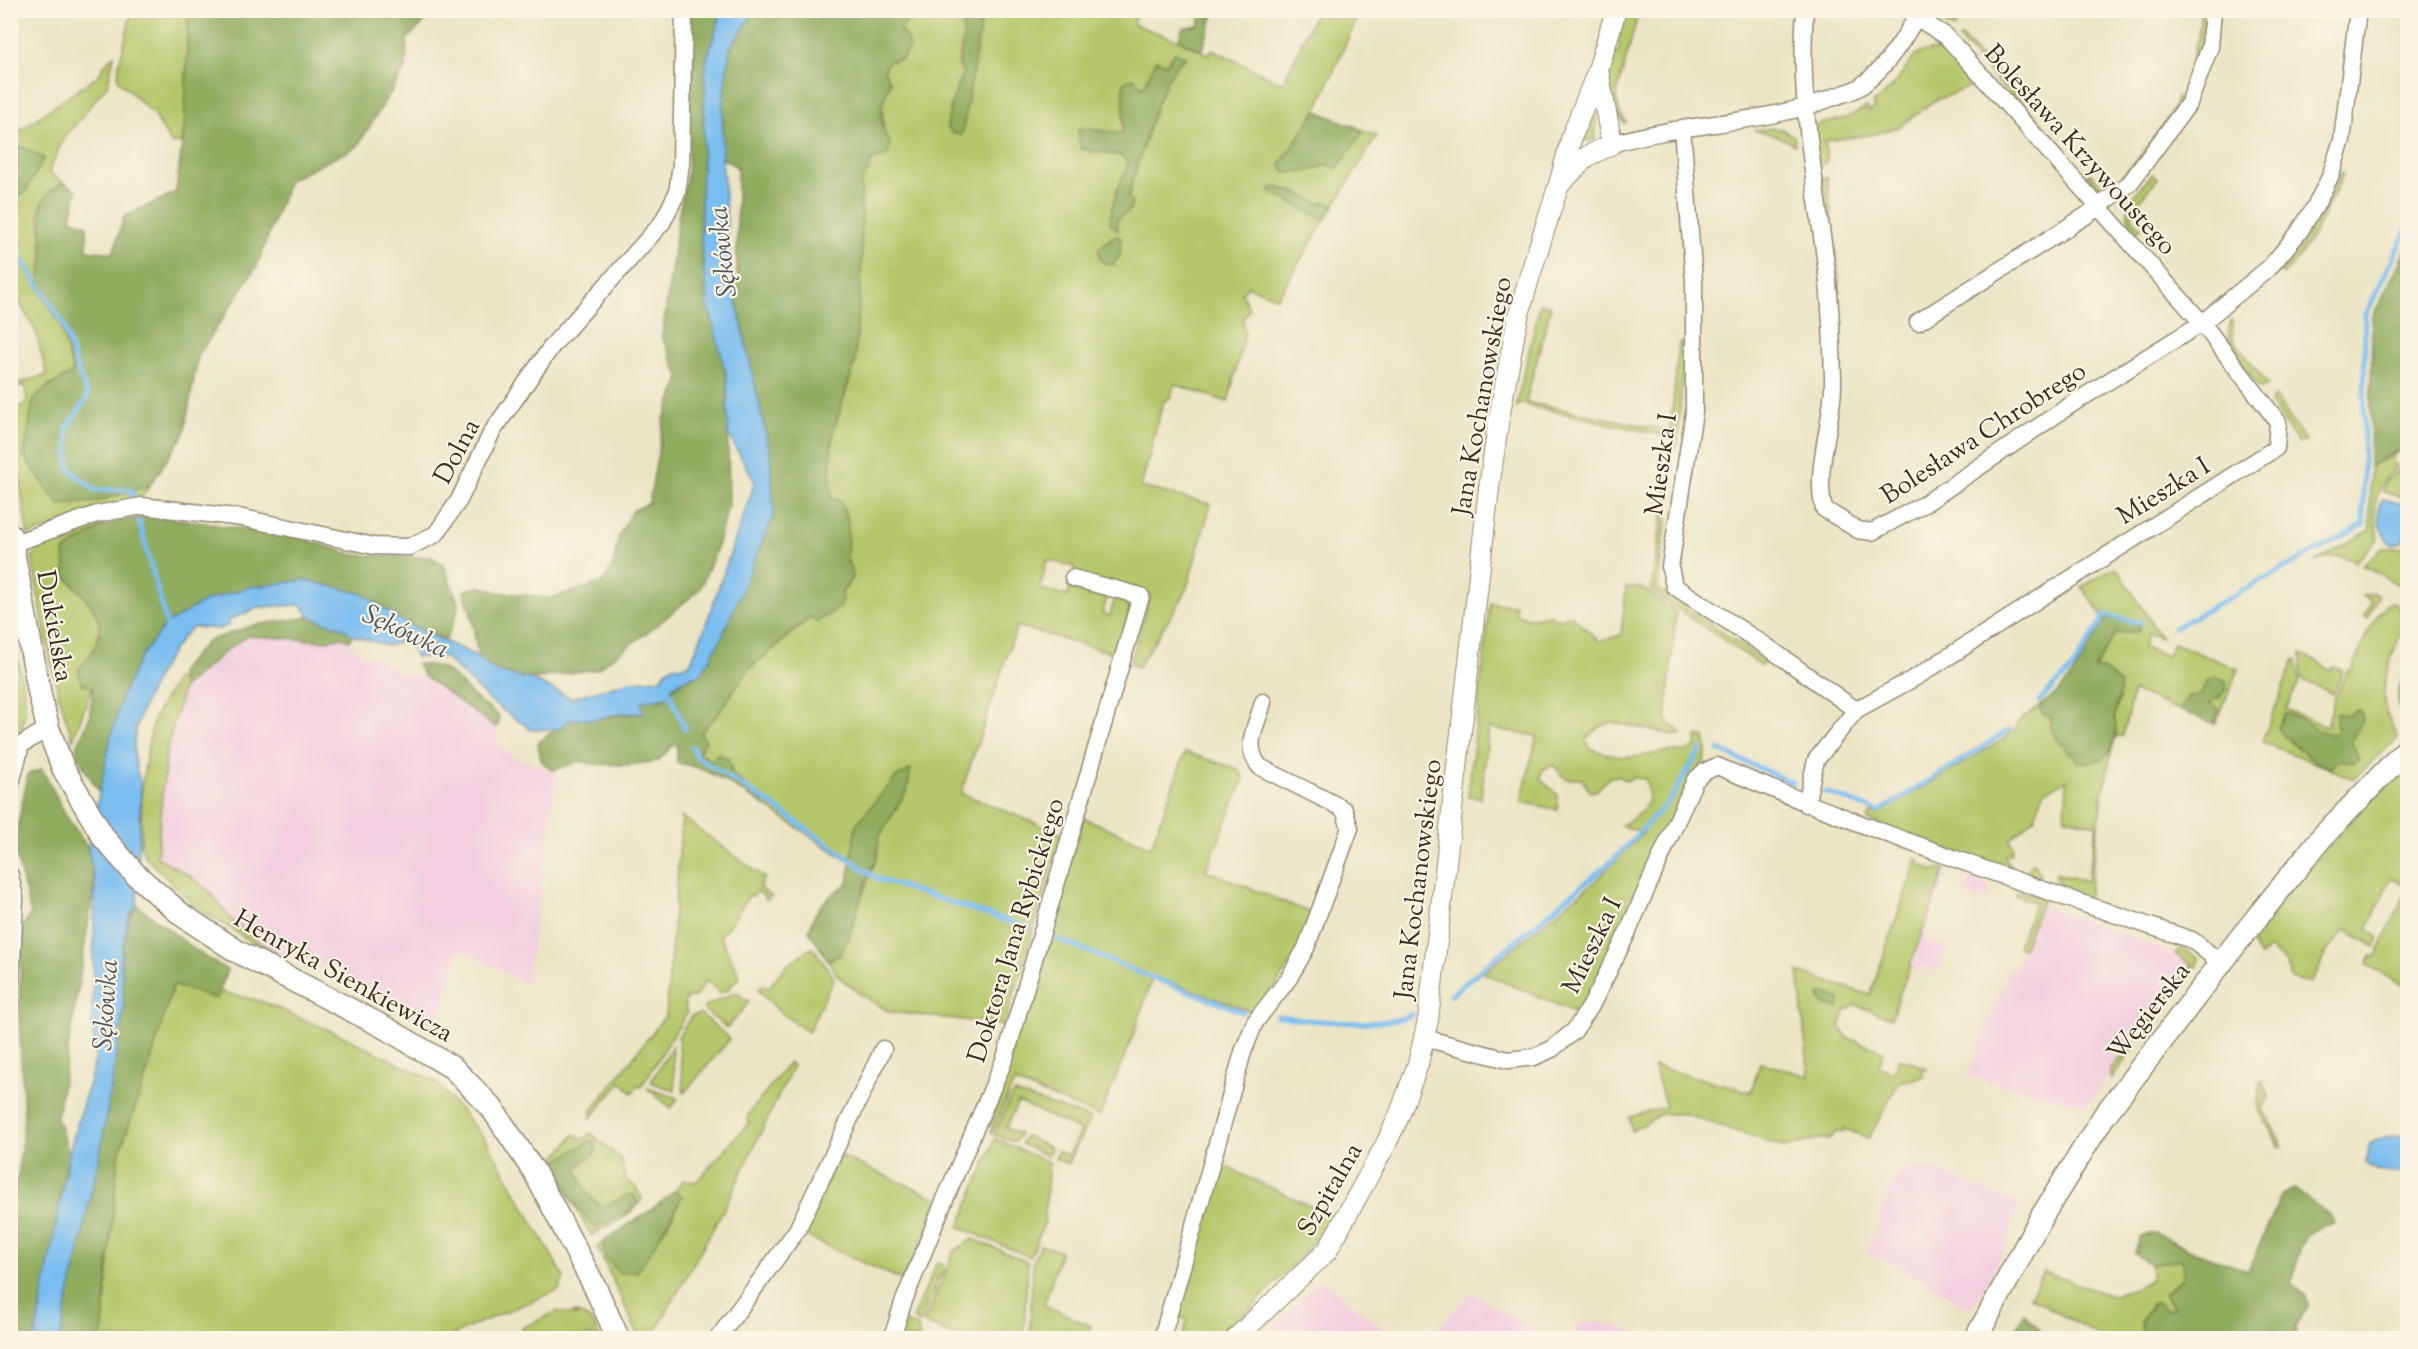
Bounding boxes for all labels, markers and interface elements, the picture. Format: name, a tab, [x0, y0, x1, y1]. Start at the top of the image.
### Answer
street label: Bolesława Krzywoustego	[1974, 37, 2184, 264]
water label: Sękówka	[700, 204, 749, 299]
street label: Jana Kochanowskiego	[1444, 274, 1523, 521]
street label: Bolesława Chrobrego	[1874, 354, 2094, 514]
street label: Mieszka I	[1637, 410, 1688, 518]
street label: Dolna	[426, 413, 491, 491]
street label: Mieszka I	[2111, 449, 2218, 535]
street label: Dukielska	[26, 568, 82, 685]
water label: Sękówka	[355, 596, 455, 670]
street label: Jana Kochanowskiego	[1386, 757, 1453, 1004]
street label: Doktora Jana Rybickiego	[960, 794, 1075, 1068]
street label: Mieszka I	[1554, 891, 1633, 1001]
street label: Henryka Sienkiewicza	[226, 901, 459, 1053]
street label: Węgierska	[2099, 955, 2200, 1070]
water label: Sękówka	[85, 958, 130, 1052]
street label: Szpitalna	[1290, 1137, 1373, 1244]

